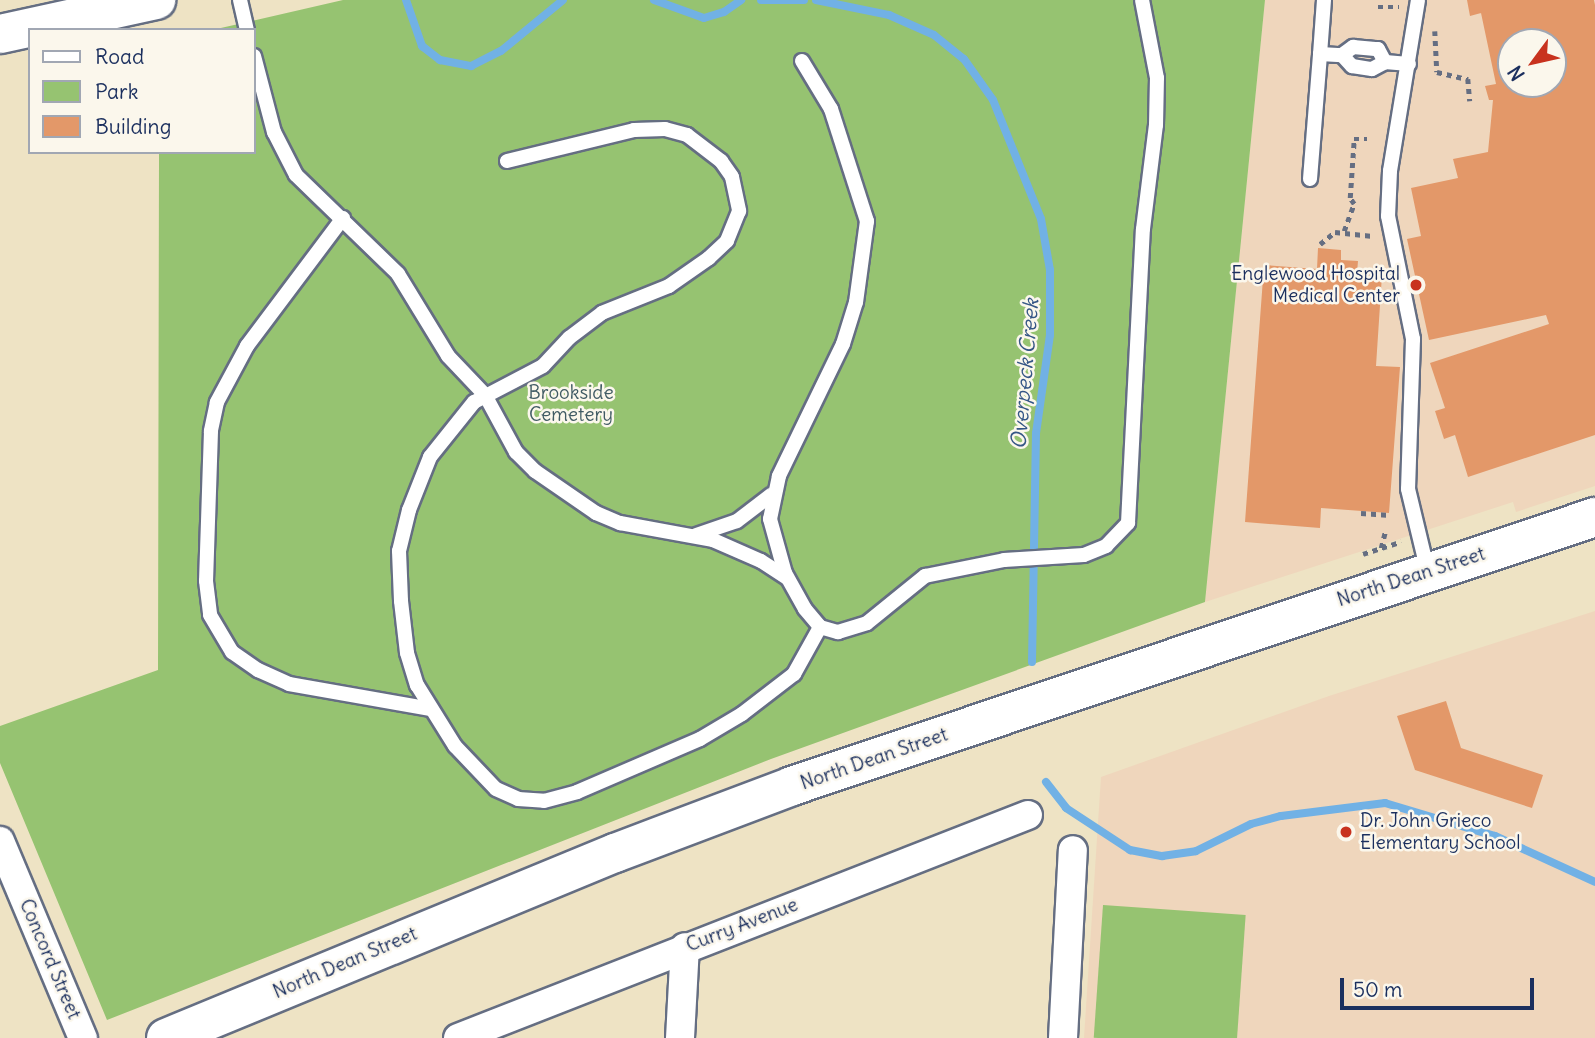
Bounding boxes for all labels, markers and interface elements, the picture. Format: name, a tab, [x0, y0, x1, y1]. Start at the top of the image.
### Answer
legend	[28, 28, 256, 154]
north arrow	[1497, 28, 1567, 98]
text: Road	[95, 43, 144, 70]
text: N	[1502, 61, 1530, 85]
text: Park	[95, 78, 138, 105]
text: Building	[95, 113, 171, 140]
place label: Englewood Hospital Medical Center	[1231, 263, 1400, 307]
marker: Englewood Hospital Medical Center	[1406, 275, 1426, 295]
water label: Overpeck Creek	[1006, 298, 1044, 450]
park label: Brookside Cemetery	[528, 382, 614, 426]
street label: North Dean Street	[1334, 542, 1488, 612]
street label: North Dean Street	[797, 723, 951, 795]
place label: Dr. John Grieco Elementary School	[1360, 810, 1521, 854]
marker: Dr. John Grieco Elementary School	[1338, 824, 1354, 840]
street label: Curry Avenue	[683, 893, 801, 957]
street label: Concord Street	[14, 896, 86, 1022]
street label: North Dean Street	[270, 922, 420, 1004]
scale bar	[1343, 964, 1537, 1008]
text: 50 m	[1353, 976, 1402, 1003]

